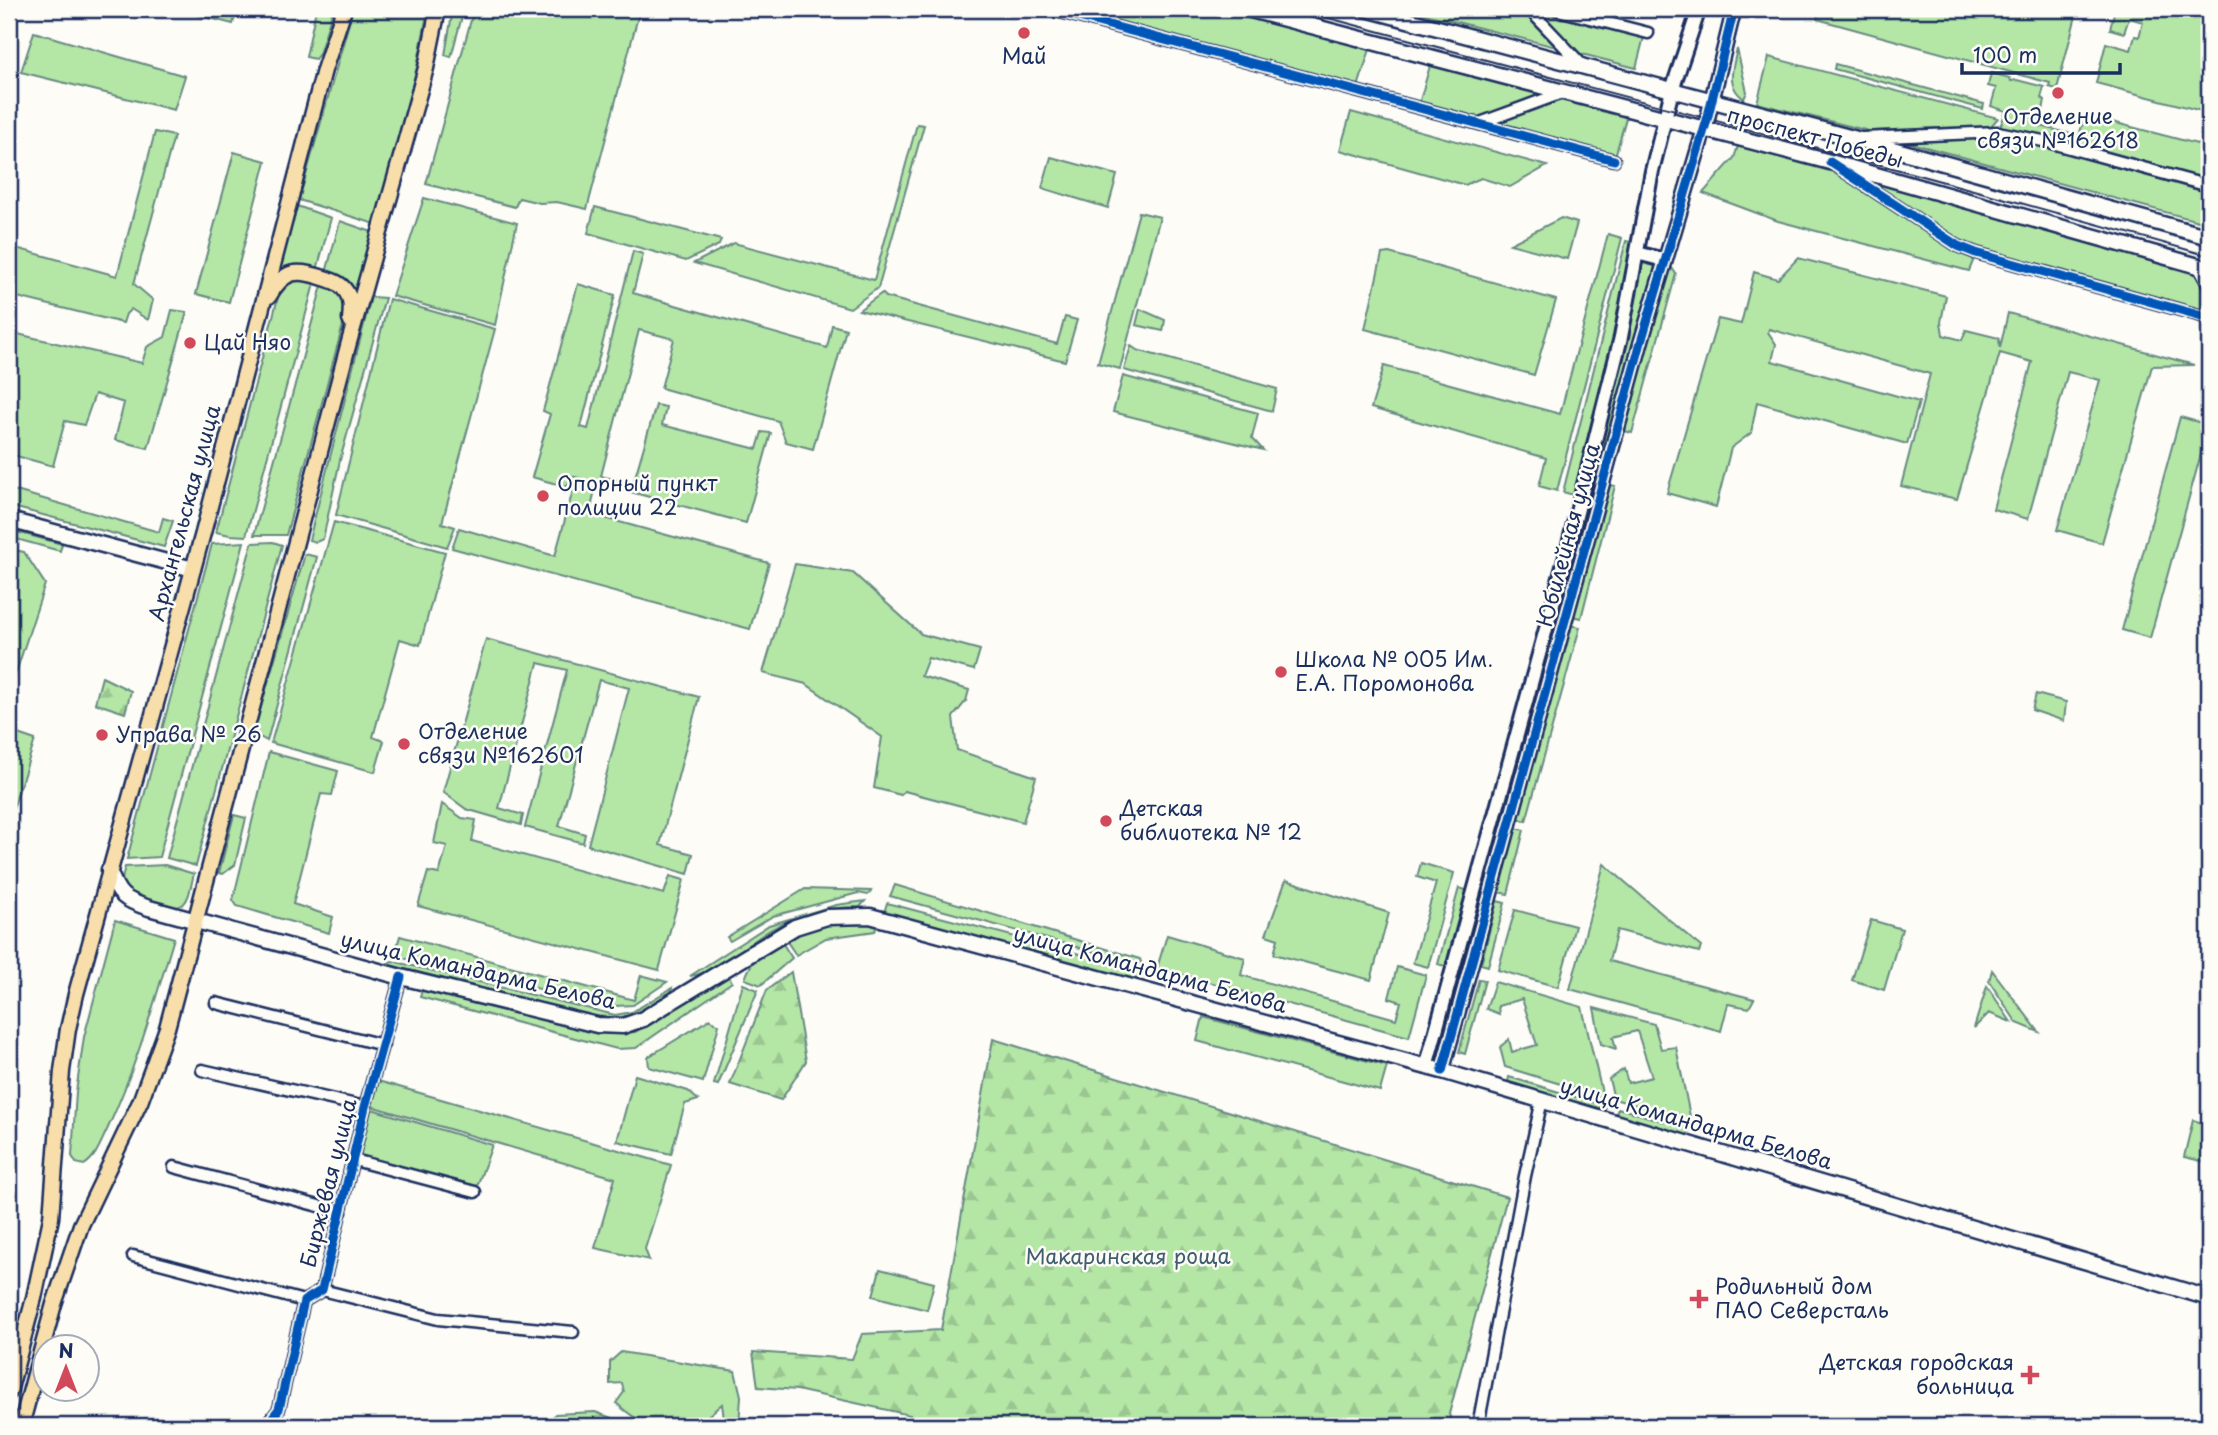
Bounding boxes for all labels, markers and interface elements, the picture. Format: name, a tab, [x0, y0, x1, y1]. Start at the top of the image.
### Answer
marker: Май	[1016, 25, 1032, 41]
scale bar	[1962, 32, 2120, 76]
text: 100 m	[1973, 38, 2037, 70]
place label: Май	[1002, 39, 1046, 71]
marker: Отделение связи №162618	[2050, 85, 2066, 101]
street label: проспект Победы	[1724, 97, 1907, 175]
place label: Отделение связи №162618	[1977, 99, 2139, 155]
place label: Цай Няо	[204, 325, 291, 357]
marker: Цай Няо	[182, 335, 198, 351]
street label: Архангельская улица	[139, 400, 228, 624]
street label: Юбилейная улица	[1527, 438, 1607, 630]
place label: Опорный пункт полиции 22	[557, 466, 718, 522]
marker: Опорный пункт полиции 22	[535, 488, 551, 504]
place label: Школа № 005 Им. Е.А. Поромонова	[1295, 642, 1493, 698]
marker: Школа № 005 Им. Е.А. Поромонова	[1273, 664, 1289, 680]
place label: Отделение связи №162601	[418, 714, 584, 770]
place label: Управа № 26	[116, 717, 262, 749]
marker: Управа № 26	[94, 727, 110, 743]
marker: Отделение связи №162601	[396, 736, 412, 752]
place label: Детская библиотека № 12	[1119, 791, 1302, 847]
marker: Детская библиотека № 12	[1098, 813, 1114, 829]
street label: улица Командарма Белова	[1010, 916, 1291, 1020]
street label: улица Командарма Белова	[338, 922, 619, 1016]
street label: улица Командарма Белова	[1557, 1068, 1836, 1176]
street label: Биржевая улица	[291, 1094, 364, 1270]
park label: Макаринская роща	[1025, 1239, 1231, 1271]
place label: Родильный дом ПАО Северсталь	[1715, 1269, 1889, 1325]
marker: Родильный дом ПАО Северсталь	[1689, 1289, 1709, 1309]
north arrow	[32, 1334, 102, 1404]
text: N	[58, 1336, 74, 1364]
place label: Детская городская больница	[1819, 1345, 2015, 1401]
marker: Детская городская больница	[2020, 1365, 2040, 1385]

